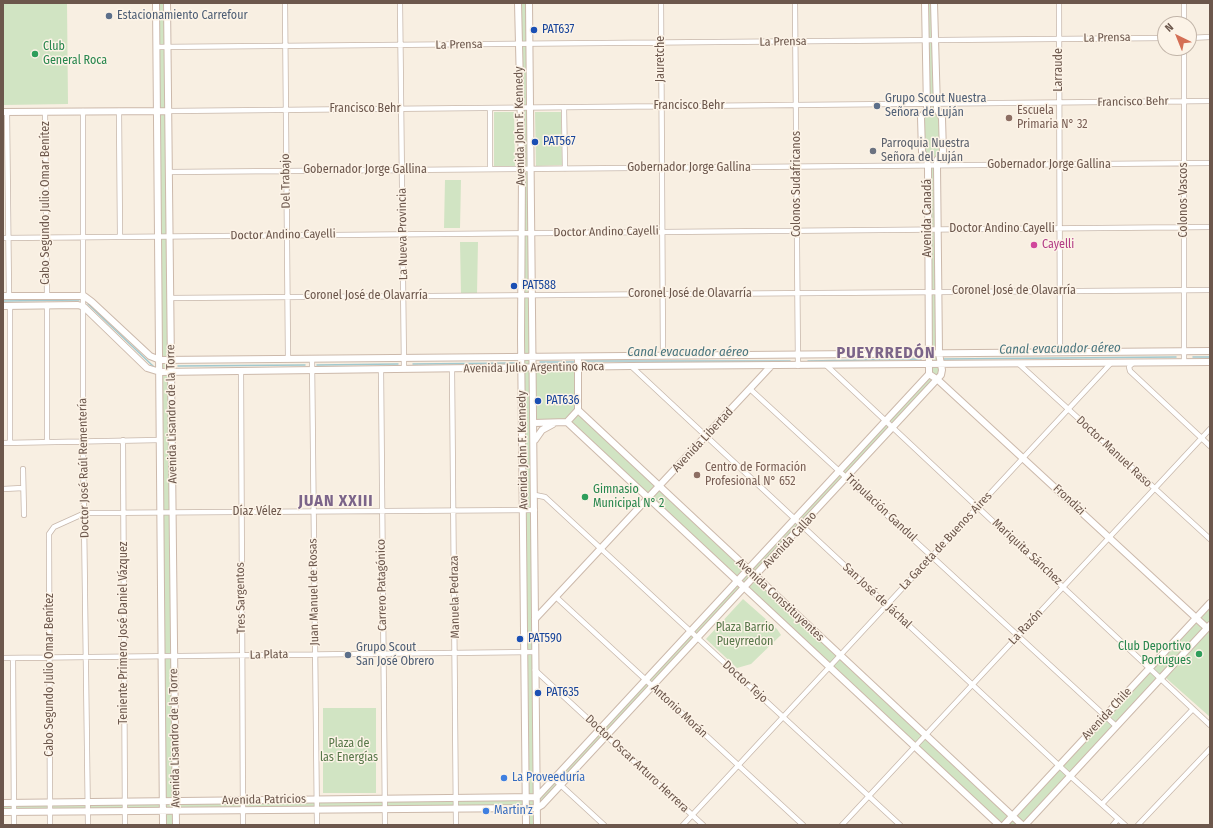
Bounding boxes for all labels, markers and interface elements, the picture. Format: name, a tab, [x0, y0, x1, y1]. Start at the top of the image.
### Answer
place label: Estacionamiento Carrefour	[117, 9, 248, 23]
marker: Estacionamiento Carrefour	[104, 11, 114, 21]
north arrow	[1157, 16, 1197, 56]
text: N	[1162, 21, 1176, 35]
place label: PAT637	[542, 23, 574, 37]
marker: PAT637	[529, 25, 539, 35]
street label: La Prensa	[1083, 30, 1131, 46]
street label: La Prensa	[759, 34, 807, 50]
street label: Jauretche	[654, 36, 668, 82]
street label: La Prensa	[435, 37, 483, 53]
place label: Club General Roca	[43, 40, 107, 68]
street label: Larraude	[1052, 48, 1066, 92]
marker: Club General Roca	[30, 49, 40, 59]
street label: Avenida John F. Kennedy	[512, 66, 528, 186]
place label: Grupo Scout Nuestra Señora de Luján	[885, 92, 986, 120]
street label: Francisco Behr	[1097, 94, 1169, 110]
street label: Francisco Behr	[653, 99, 725, 113]
marker: Grupo Scout Nuestra Señora de Luján	[872, 101, 882, 111]
street label: Francisco Behr	[329, 102, 401, 116]
place label: Escuela Primaria N° 32	[1017, 104, 1088, 132]
marker: Escuela Primaria N° 32	[1004, 113, 1014, 123]
street label: Cabo Segundo Julio Omar Benítez	[39, 121, 53, 285]
street label: Colonos Sudafricanos	[790, 131, 804, 237]
place label: PAT567	[543, 135, 576, 149]
marker: PAT567	[530, 137, 540, 147]
place label: Parroquia Nuestra Señora del Luján	[881, 137, 970, 165]
marker: Parroquia Nuestra Señora del Luján	[868, 146, 878, 156]
street label: Del Trabajo	[278, 153, 294, 209]
street label: Gobernador Jorge Gallina	[987, 158, 1111, 172]
street label: Gobernador Jorge Gallina	[627, 161, 751, 175]
street label: Colonos Vascos	[1177, 162, 1191, 238]
street label: Gobernador Jorge Gallina	[303, 163, 427, 177]
street label: Avenida Canadá	[921, 179, 935, 257]
street label: La Nueva Provincia	[395, 188, 411, 280]
street label: Doctor Andino Cayelli	[949, 222, 1055, 236]
street label: Doctor Andino Cayelli	[553, 224, 659, 240]
street label: Doctor Andino Cayelli	[230, 227, 336, 243]
place label: Cayelli	[1042, 238, 1074, 252]
marker: Cayelli	[1029, 240, 1039, 250]
place label: PAT588	[522, 279, 556, 293]
marker: PAT588	[509, 281, 519, 291]
street label: Coronel José de Olavarría	[952, 284, 1076, 298]
street label: Coronel José de Olavarría	[628, 287, 752, 301]
street label: Coronel José de Olavarría	[304, 289, 428, 303]
water label: Canal evacuador aéreo	[999, 340, 1121, 358]
street label: Avenida Lisandro de la Torre	[164, 344, 180, 484]
water label: Canal evacuador aéreo	[627, 344, 749, 360]
district label: PUEYRREDÓN	[836, 344, 936, 364]
street label: Avenida Julio Argentino Roca	[463, 360, 605, 376]
street label: Avenida John F. Kennedy	[515, 390, 531, 510]
place label: PAT636	[546, 394, 580, 408]
marker: PAT636	[533, 396, 543, 406]
street label: Doctor José Raúl Rementería	[76, 398, 92, 538]
street label: Avenida Libertad	[669, 405, 737, 475]
street label: Doctor Manuel Raso	[1073, 413, 1155, 491]
place label: Centro de Formación Profesional N° 652	[705, 461, 806, 489]
marker: Centro de Formación Profesional N° 652	[692, 470, 702, 480]
street label: Tripulación Gandul	[842, 471, 920, 545]
street label: Frondizi	[1050, 482, 1088, 518]
place label: Gimnasio Municipal N° 2	[593, 483, 664, 511]
street label: La Gaceta de Buenos Aires	[897, 489, 995, 593]
district label: JUAN XXIII	[298, 492, 374, 512]
marker: Gimnasio Municipal N° 2	[580, 492, 590, 502]
street label: Díaz Vélez	[233, 505, 281, 519]
street label: Avenida Callao	[760, 509, 820, 571]
street label: Mariquita Sánchez	[989, 516, 1065, 588]
street label: Juan Manuel de Rosas	[306, 538, 322, 646]
street label: Carrero Patagónico	[374, 539, 390, 631]
street label: Teniente Primero José Daniel Vázquez	[117, 541, 131, 725]
street label: Manuela Pedraza	[447, 555, 463, 639]
street label: Avenida Constituyentes	[733, 555, 827, 645]
street label: San José de Jáchal	[839, 560, 915, 632]
street label: Tres Sargentos	[233, 562, 249, 634]
street label: Cabo Segundo Julio Omar Benítez	[43, 593, 57, 757]
street label: La Razón	[1006, 606, 1046, 648]
park label: Plaza Barrio Pueyrredon	[716, 621, 774, 649]
place label: PAT590	[528, 632, 562, 646]
marker: PAT590	[515, 634, 525, 644]
place label: Club Deportivo Portugues	[1118, 640, 1191, 668]
place label: Grupo Scout San José Obrero	[356, 641, 434, 669]
street label: La Plata	[249, 647, 289, 663]
marker: Club Deportivo Portugues	[1194, 649, 1204, 659]
marker: Grupo Scout San José Obrero	[343, 650, 353, 660]
street label: Doctor Tejo	[720, 658, 770, 706]
street label: Avenida Lisandro de la Torre	[167, 668, 183, 808]
street label: Antonio Morán	[648, 681, 710, 741]
street label: Avenida Chile	[1079, 685, 1135, 743]
place label: PAT635	[546, 686, 579, 700]
marker: PAT635	[533, 688, 543, 698]
street label: Doctor Oscar Arturo Herrera	[582, 712, 692, 816]
park label: Plaza de las Energías	[320, 737, 378, 765]
place label: La Proveeduría	[512, 771, 585, 785]
marker: La Proveeduría	[499, 773, 509, 783]
street label: Avenida Patricios	[222, 792, 306, 808]
place label: Martin'z	[494, 804, 533, 818]
marker: Martin'z	[481, 806, 491, 816]

